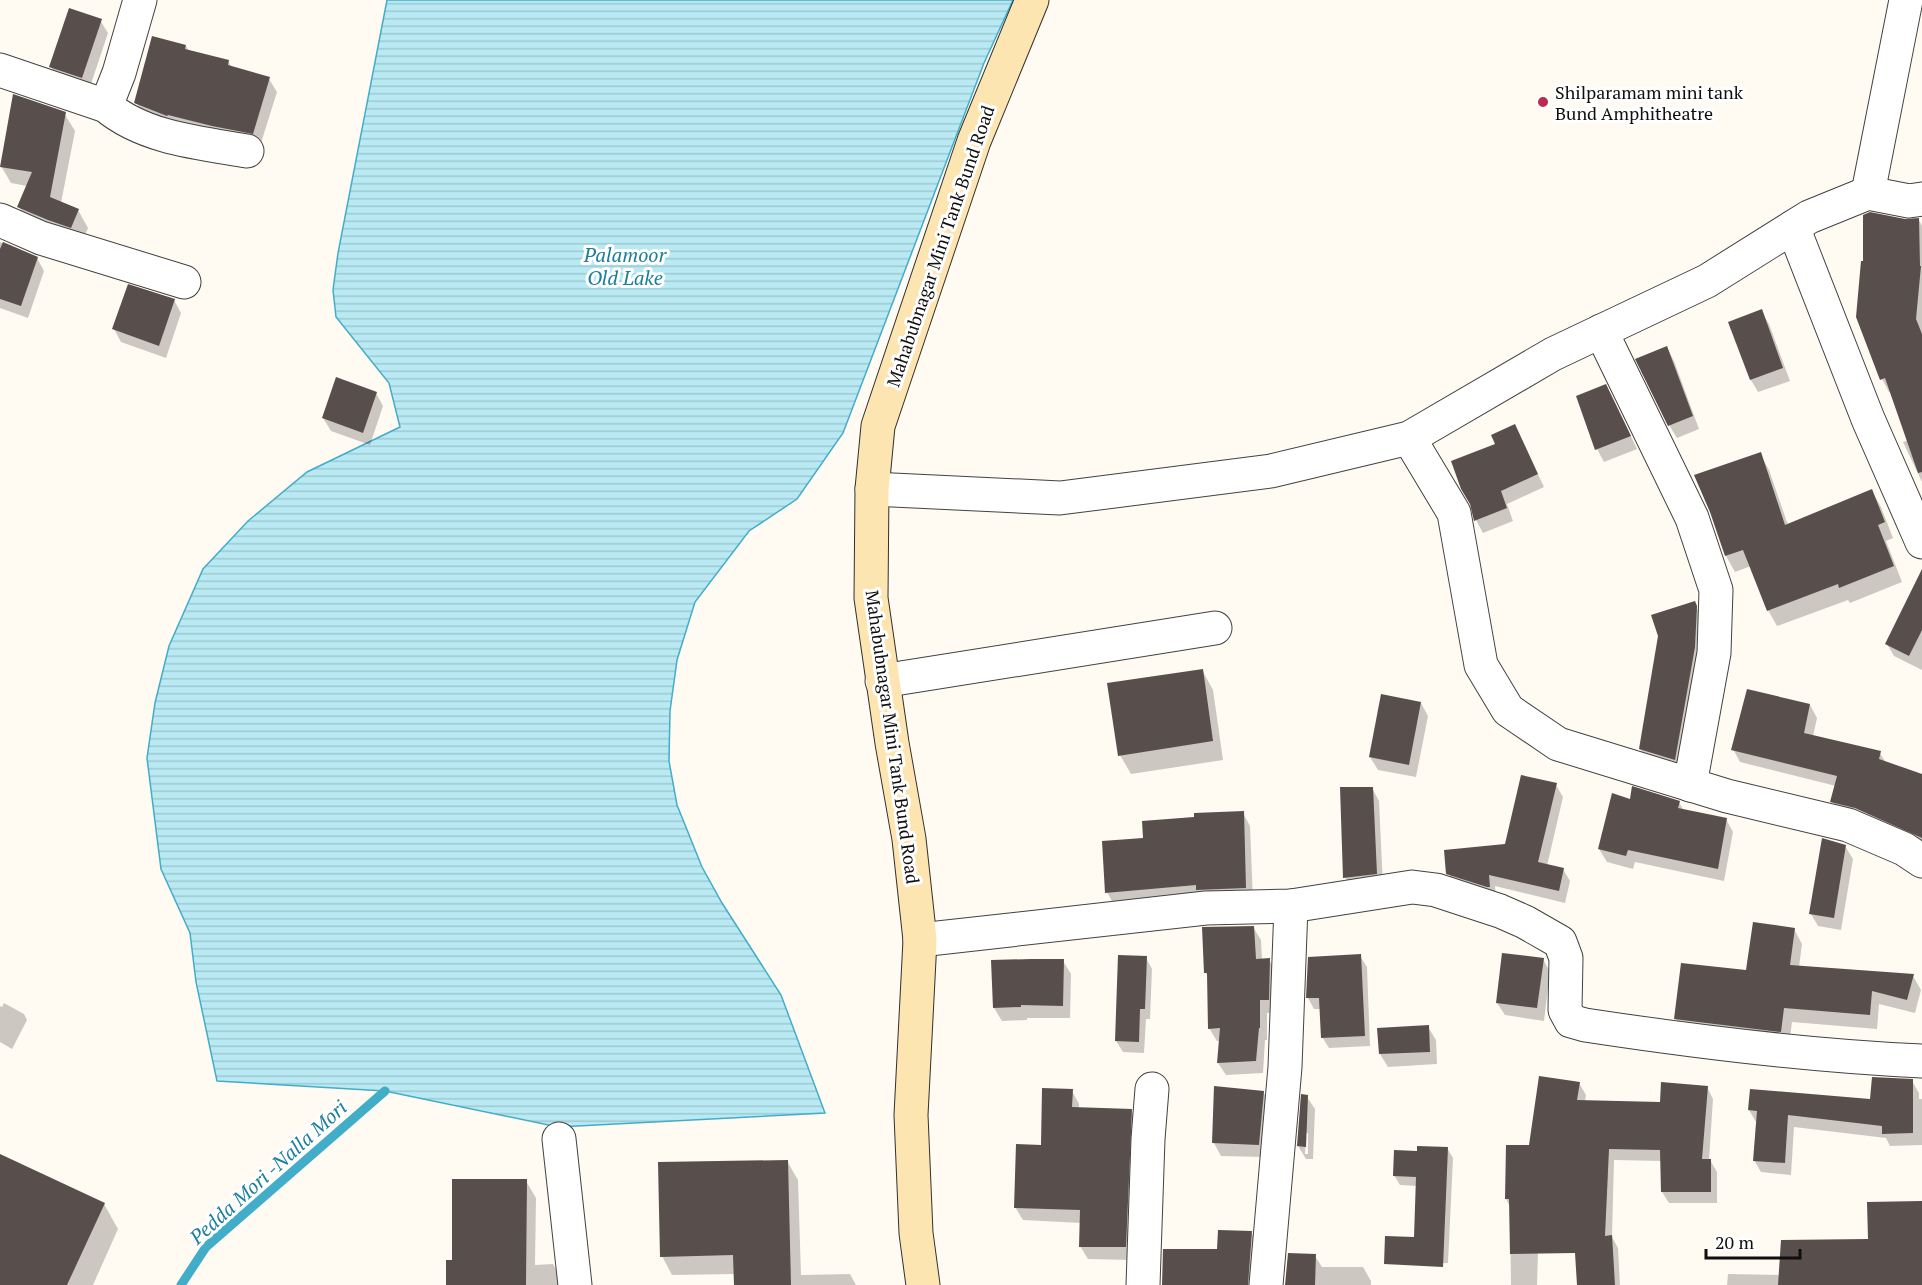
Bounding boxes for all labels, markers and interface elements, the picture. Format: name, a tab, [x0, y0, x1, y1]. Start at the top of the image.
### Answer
place label: Shilparamam mini tank Bund Amphitheatre	[1555, 80, 1744, 125]
marker: Shilparamam mini tank Bund Amphitheatre	[1536, 95, 1550, 109]
street label: Mahabubnagar Mini Tank Bund Road	[880, 102, 1000, 390]
water label: Palamoor Old Lake	[583, 241, 668, 291]
street label: Mahabubnagar Mini Tank Bund Road	[861, 589, 925, 885]
water label: Pedda Mori -Nalla Mori	[183, 1094, 353, 1251]
scale bar	[1706, 1222, 1800, 1260]
text: 20 m	[1715, 1230, 1755, 1254]

